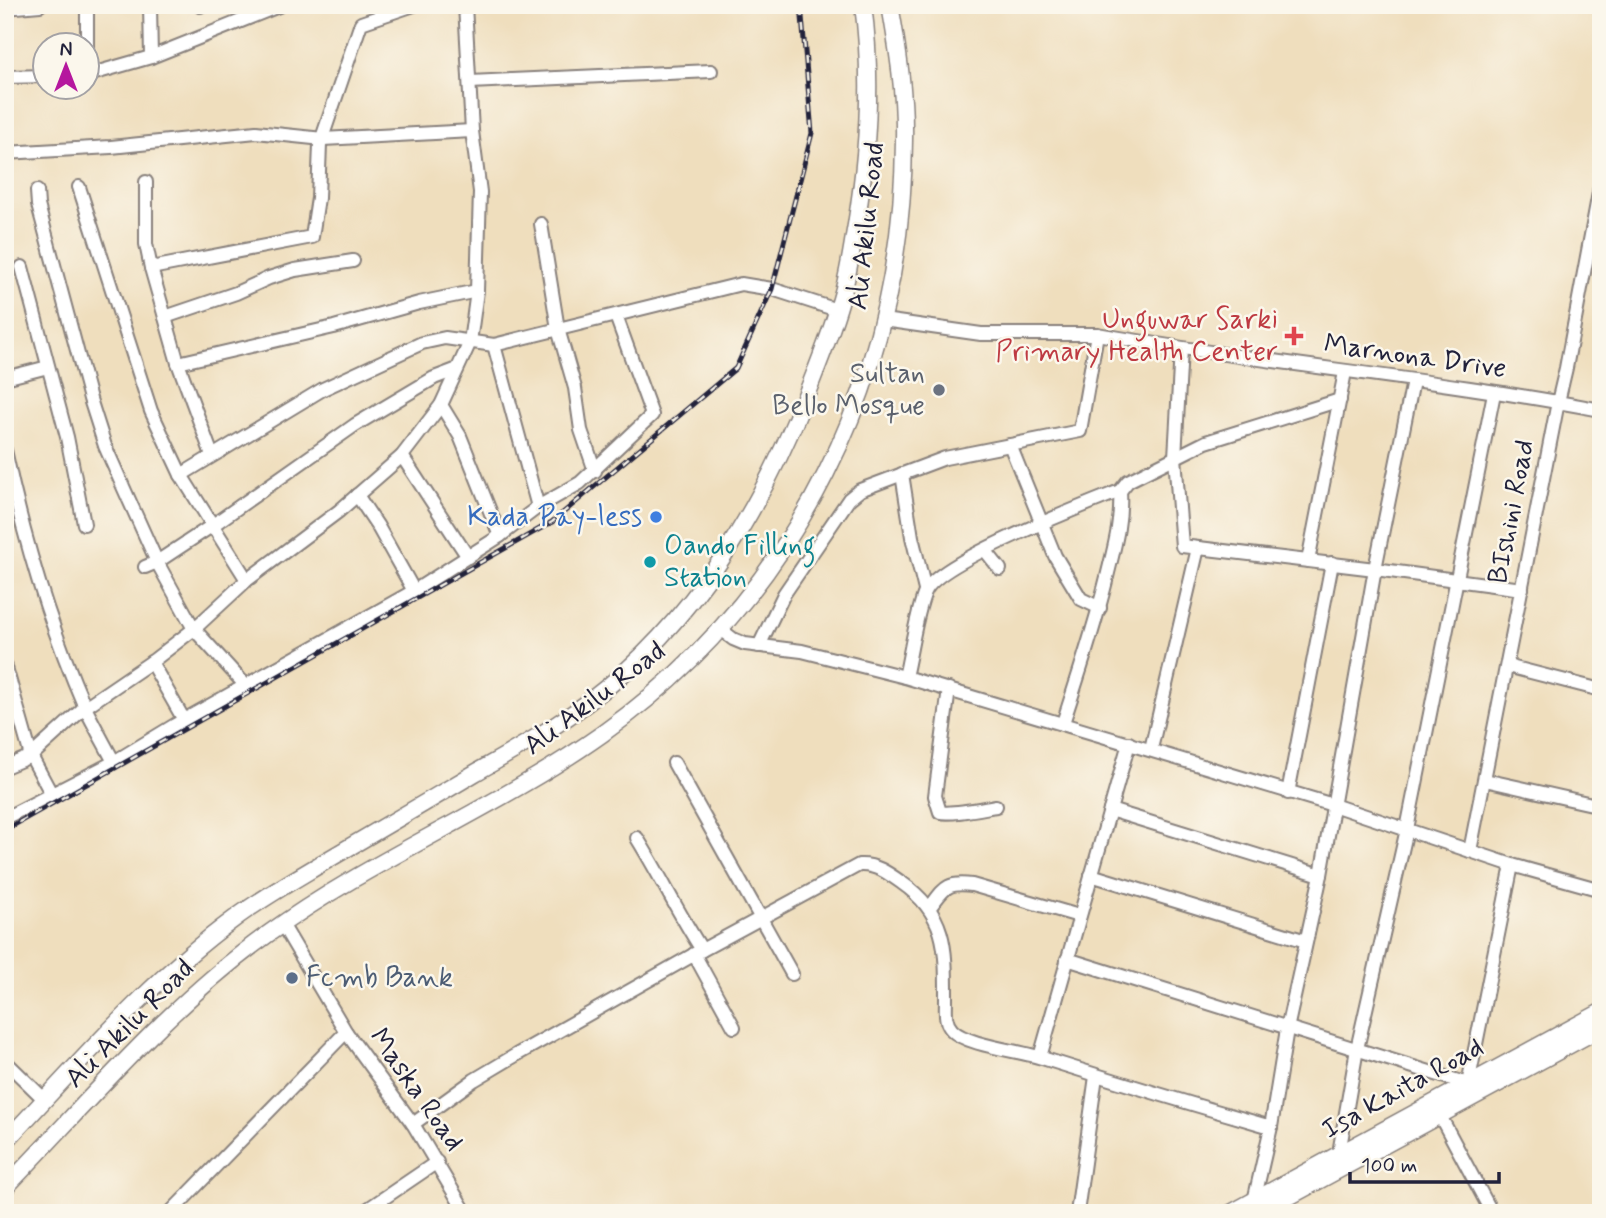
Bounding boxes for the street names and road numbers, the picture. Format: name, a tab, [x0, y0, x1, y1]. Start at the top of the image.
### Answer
street label: Ali Akilu Road	[840, 140, 894, 312]
street label: Marnona Drive	[1321, 326, 1509, 388]
street label: BIshini Road	[1480, 437, 1544, 587]
street label: Ali Akilu Road	[516, 633, 674, 765]
street label: Ali Akilu Road	[57, 951, 203, 1097]
street label: Maska Road	[360, 1021, 472, 1159]
street label: Isa Kaita Road	[1316, 1029, 1490, 1149]

